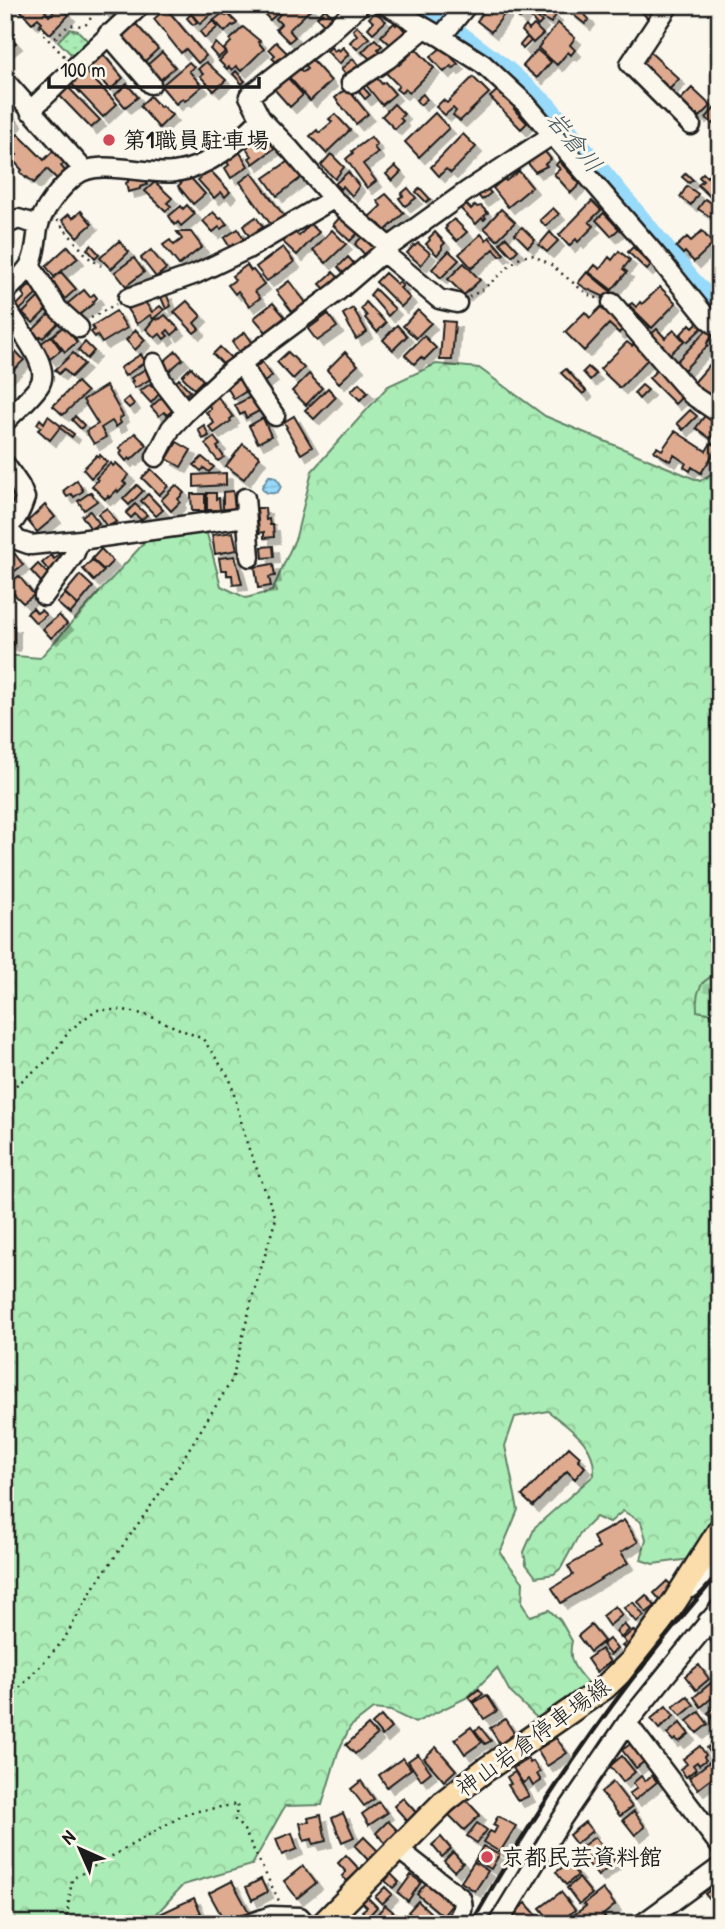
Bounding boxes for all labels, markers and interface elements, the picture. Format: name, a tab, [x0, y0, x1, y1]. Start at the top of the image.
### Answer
scale bar	[49, 46, 259, 90]
text: 100 m	[60, 55, 106, 84]
water label: 岩倉川	[539, 103, 610, 179]
place label: 第1職員駐車場	[123, 124, 269, 155]
marker: 第1職員駐車場	[101, 132, 117, 148]
street label: 神山岩倉停車場線	[449, 1670, 616, 1803]
north arrow	[46, 1814, 116, 1884]
text: N	[55, 1824, 81, 1850]
place label: 京都民芸資料館	[501, 1841, 662, 1872]
marker: 京都民芸資料館	[479, 1849, 495, 1865]

